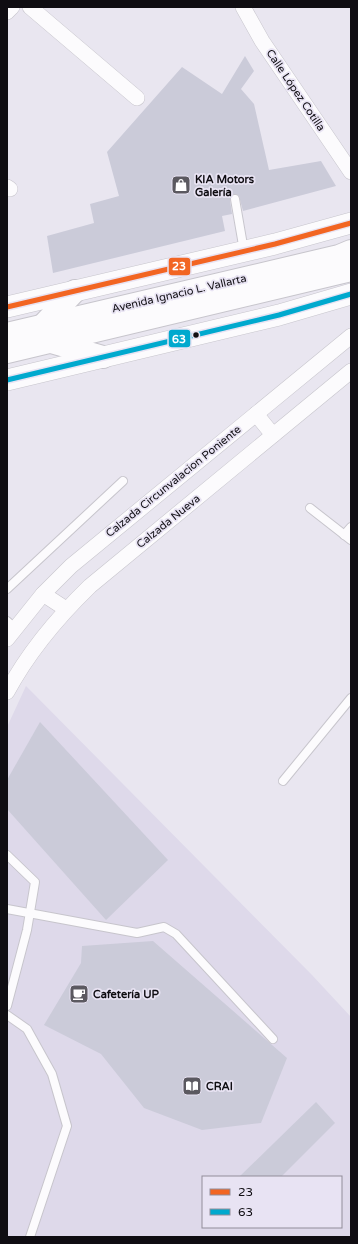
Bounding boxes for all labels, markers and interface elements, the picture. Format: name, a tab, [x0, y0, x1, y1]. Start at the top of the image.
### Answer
street label: Calle López Cotilla	[263, 47, 328, 134]
place label: KIA Motors Galería	[195, 173, 255, 199]
shop icon: KIA Motors Galería	[170, 174, 192, 196]
line badge: 23	[168, 257, 191, 276]
text: 23	[172, 260, 186, 273]
street label: Avenida Ignacio L. Vallarta	[111, 272, 248, 315]
line badge: 63	[168, 329, 191, 348]
unlabelled marker	[191, 330, 201, 340]
text: 63	[172, 333, 186, 346]
street label: Calzada Circunvalacion Poniente	[103, 423, 243, 540]
street label: Calzada Nueva	[134, 492, 203, 551]
cafe icon: Cafetería UP	[68, 983, 90, 1005]
place label: Cafetería UP	[93, 988, 159, 1001]
library icon: CRAI	[181, 1075, 203, 1097]
place label: CRAI	[206, 1080, 233, 1093]
legend	[202, 1176, 342, 1228]
text: 23	[238, 1185, 253, 1199]
text: 63	[238, 1205, 253, 1219]

